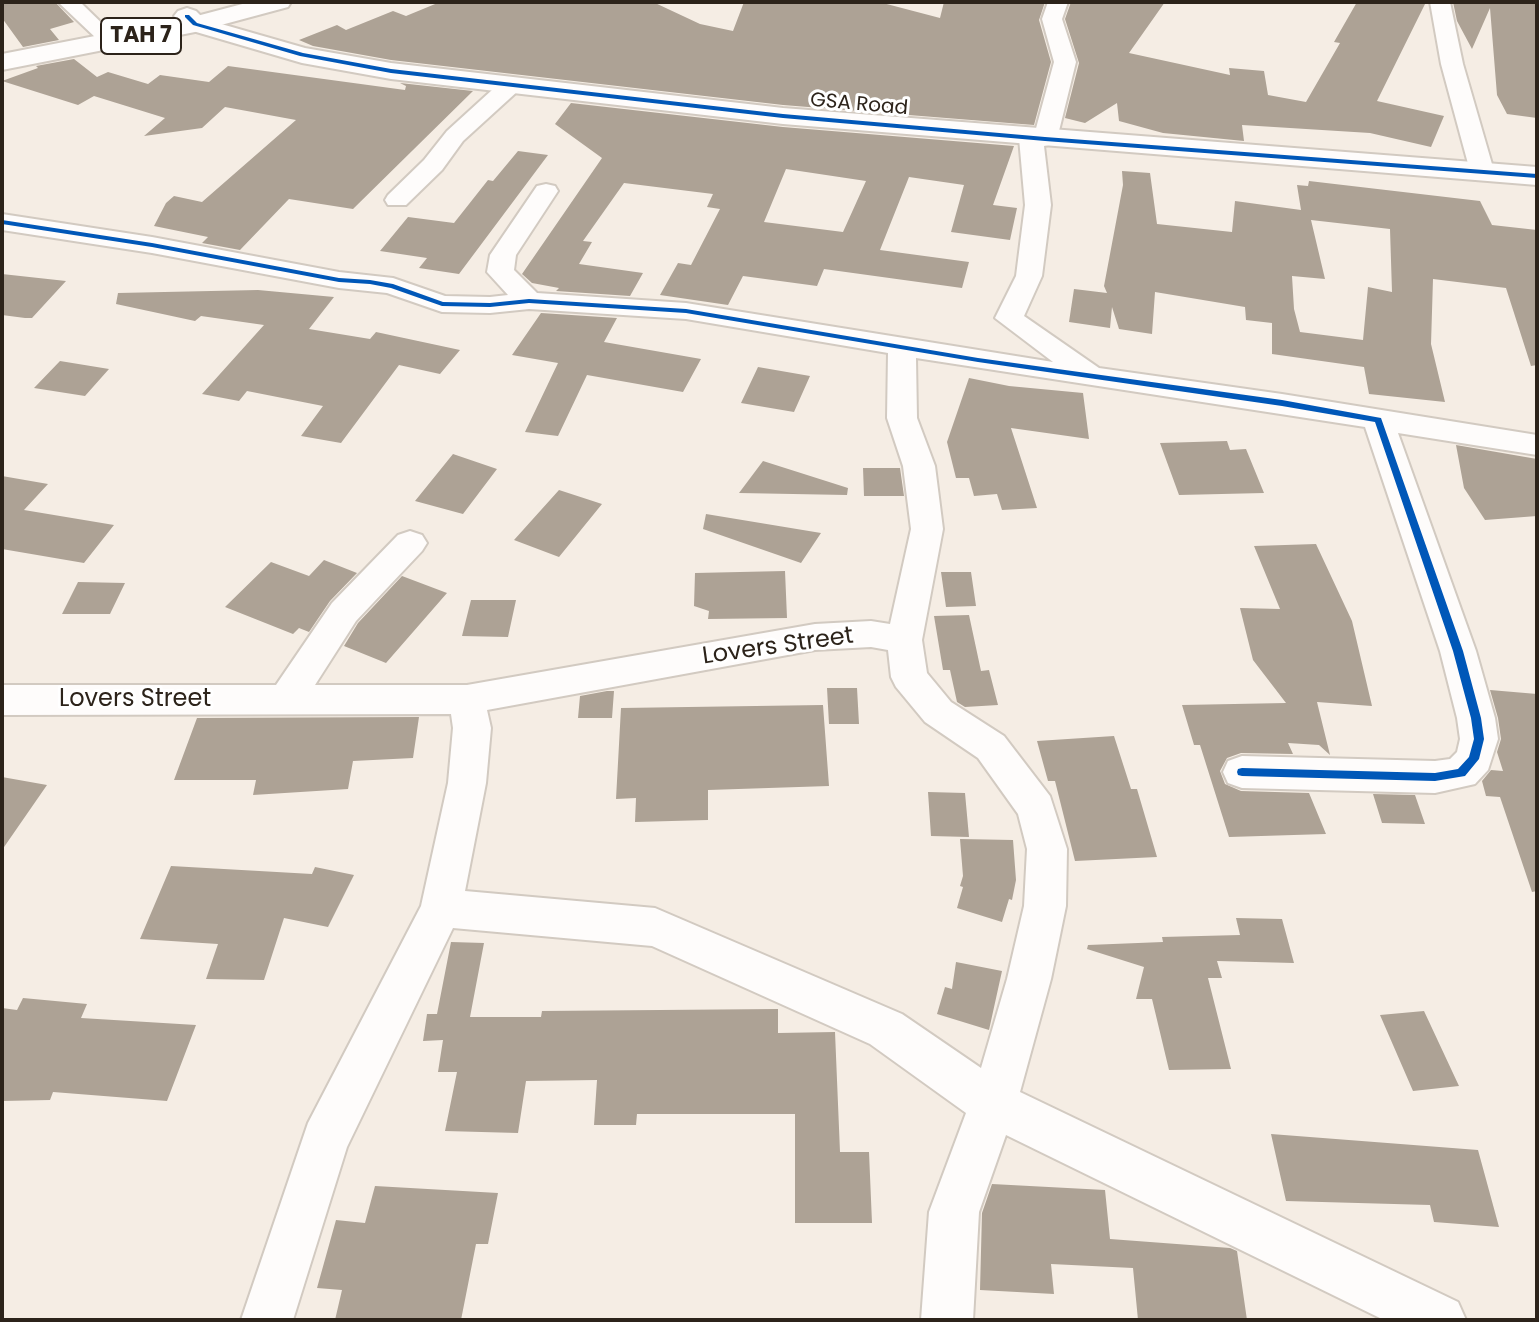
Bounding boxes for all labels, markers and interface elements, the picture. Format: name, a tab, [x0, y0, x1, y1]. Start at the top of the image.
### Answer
road number: TAH 7	[101, 18, 181, 54]
street label: GSA Road	[809, 89, 909, 121]
street label: Lovers Street	[701, 622, 855, 672]
street label: Lovers Street	[59, 686, 211, 714]

